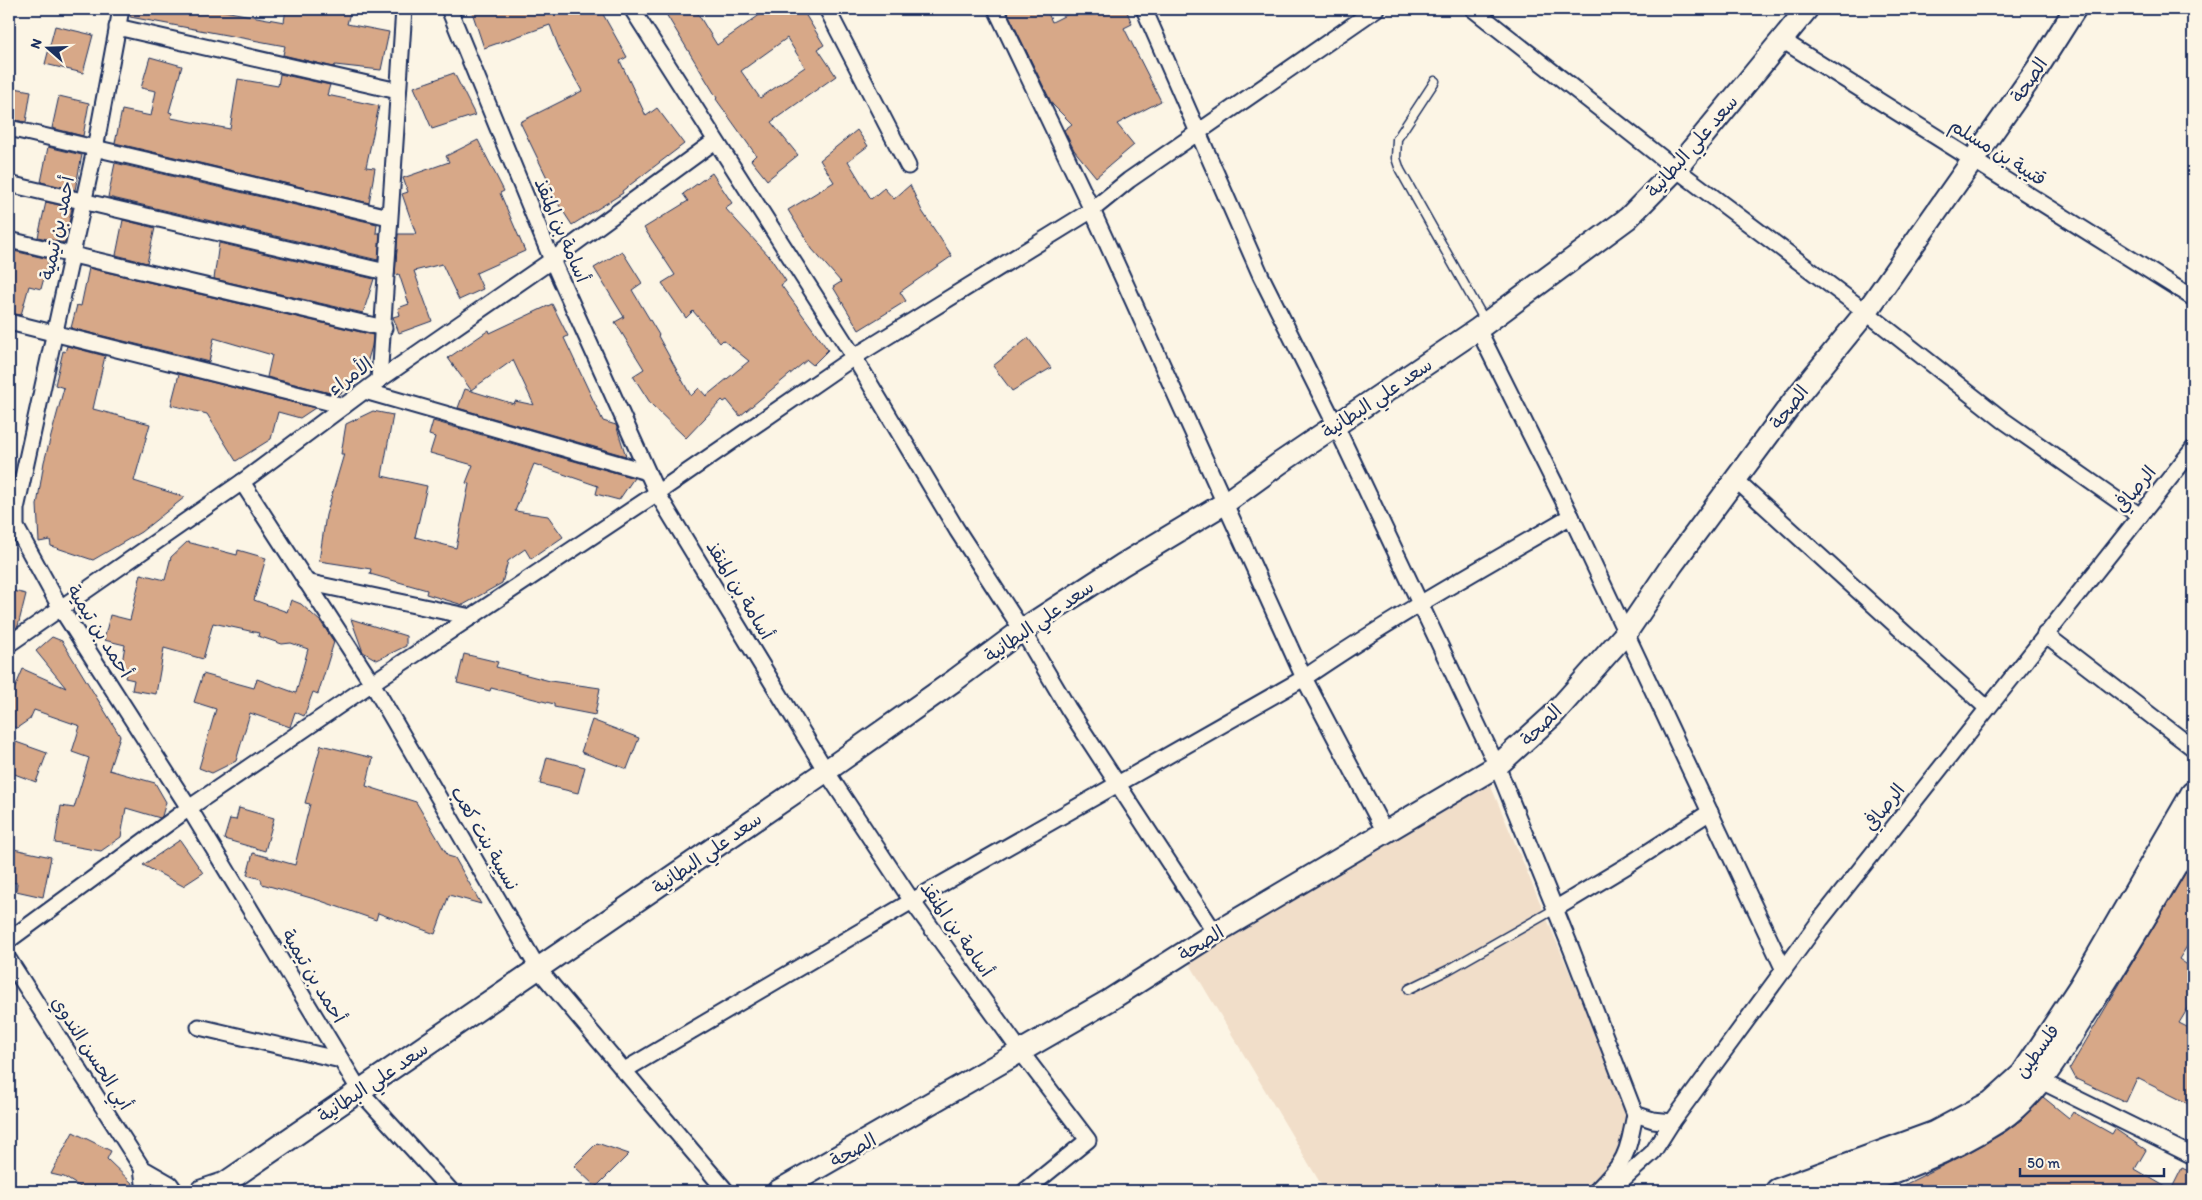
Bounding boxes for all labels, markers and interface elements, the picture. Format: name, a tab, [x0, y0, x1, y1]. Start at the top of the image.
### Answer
north arrow	[22, 22, 72, 72]
text: N	[27, 36, 46, 51]
street label: الصحة	[2006, 53, 2052, 107]
street label: سعد علي البطانية	[1641, 90, 1747, 205]
street label: قتيبة بن مسلم	[1944, 113, 2050, 193]
street label: أحمد بن تيمية	[35, 174, 79, 282]
street label: أسامة بن المنقذ	[530, 174, 594, 286]
street label: الأمراء	[322, 351, 377, 400]
street label: سعد علي البطانية	[1317, 353, 1439, 448]
street label: الصحة	[1765, 380, 1813, 434]
street label: الرصافي	[2108, 460, 2162, 518]
street label: أسامة بن المنقذ	[702, 536, 779, 644]
street label: سعد علي البطانية	[980, 575, 1101, 671]
street label: أحمد بن تيمية	[62, 580, 138, 682]
street label: الصحة	[1515, 699, 1567, 751]
street label: الرصافي	[1858, 778, 1911, 837]
street label: نسيبة بنت كعب	[446, 782, 524, 894]
street label: سعد علي البطانية	[648, 807, 769, 903]
street label: أسامة بن المنقذ	[916, 877, 998, 981]
street label: الصحة	[1174, 920, 1228, 966]
street label: أحمد بن تيمية	[277, 925, 351, 1027]
street label: أبي الحسن الندوي	[42, 992, 138, 1117]
street label: فلسطين	[2010, 1020, 2064, 1082]
street label: سعد علي البطانية	[313, 1037, 435, 1132]
street label: الصحة	[826, 1128, 880, 1172]
scale bar	[2020, 1145, 2163, 1177]
text: 50 m	[2027, 1154, 2060, 1172]

